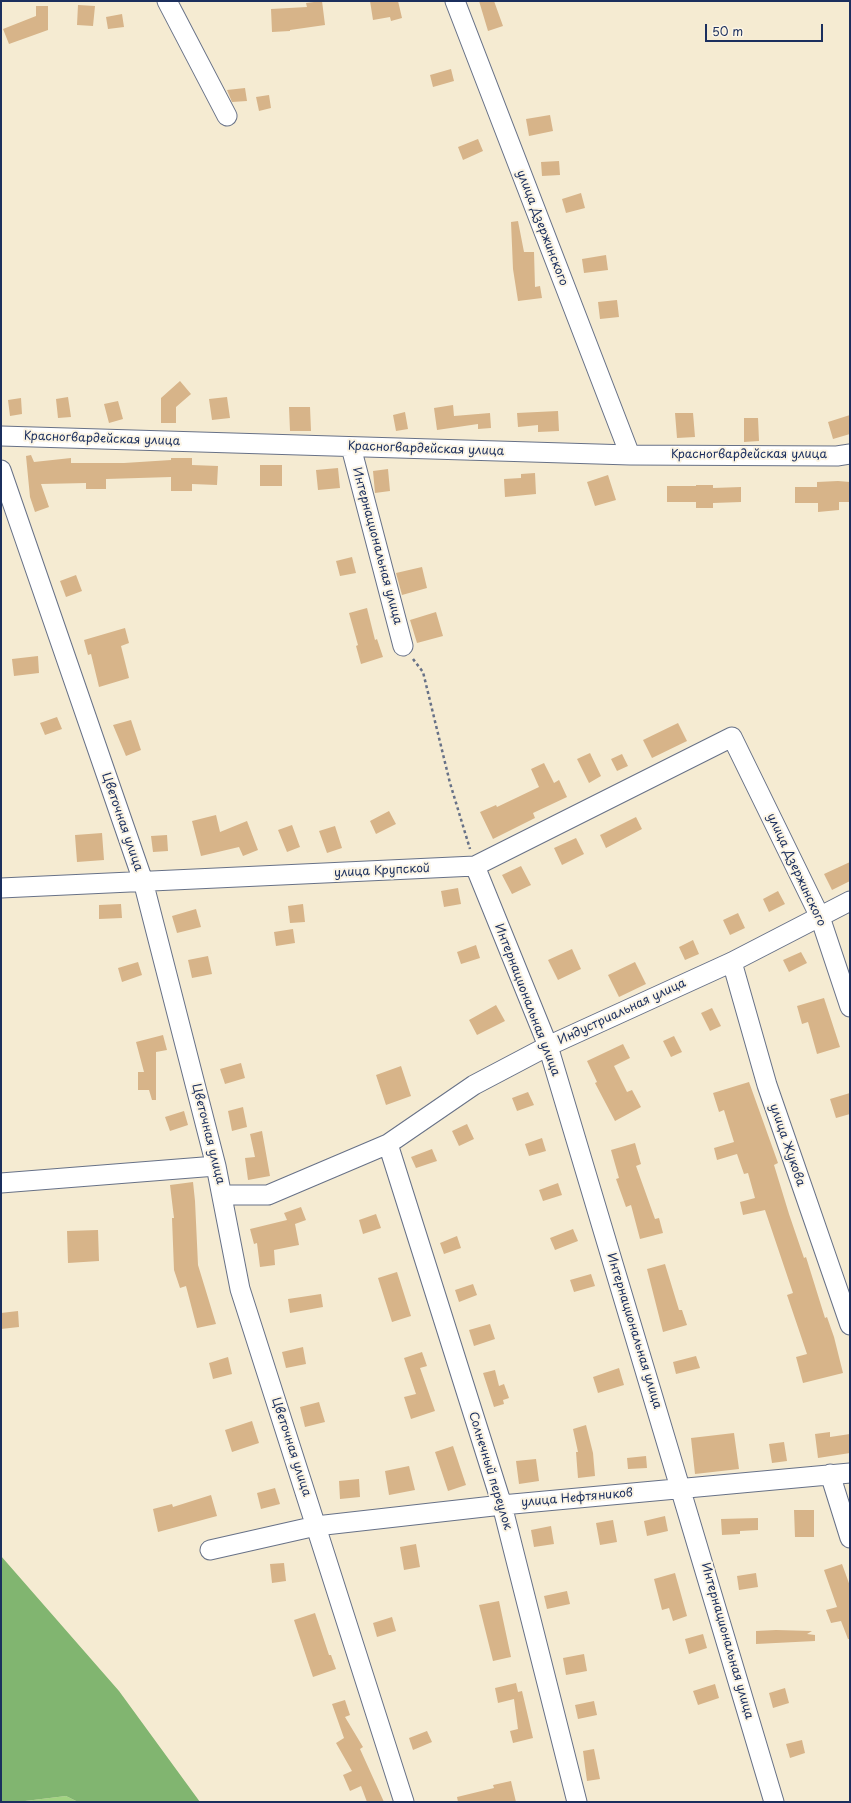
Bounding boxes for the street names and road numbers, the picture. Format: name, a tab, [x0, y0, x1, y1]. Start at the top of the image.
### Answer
street label: улица Дзержинского	[513, 168, 571, 288]
street label: Красногвардейская улица	[24, 429, 180, 449]
street label: Красногвардейская улица	[348, 439, 504, 459]
street label: Красногвардейская улица	[671, 448, 827, 462]
street label: Интернациональная улица	[349, 466, 405, 626]
street label: Цветочная улица	[98, 771, 146, 873]
street label: улица Дзержинского	[763, 811, 829, 929]
street label: улица Крупской	[334, 861, 430, 881]
street label: Интернациональная улица	[491, 922, 563, 1078]
street label: Индустриальная улица	[556, 976, 688, 1048]
street label: Цветочная улица	[189, 1082, 227, 1186]
street label: улица Жукова	[766, 1102, 808, 1188]
street label: Интернациональная улица	[603, 1251, 665, 1411]
street label: Цветочная улица	[268, 1396, 314, 1498]
street label: Солнечный переулок	[465, 1410, 515, 1532]
street label: улица Нефтяников	[521, 1486, 633, 1510]
street label: Интернациональная улица	[698, 1561, 756, 1721]

